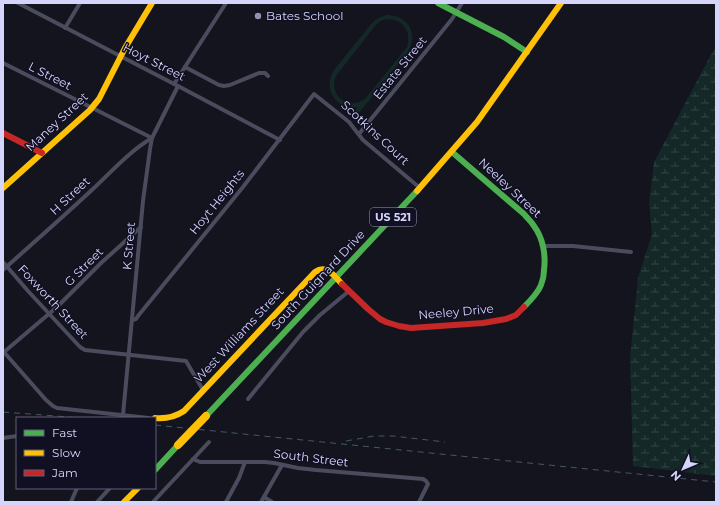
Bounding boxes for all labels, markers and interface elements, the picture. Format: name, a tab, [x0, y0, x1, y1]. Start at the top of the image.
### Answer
place label: Bates School	[266, 8, 343, 23]
marker: Bates School	[253, 11, 263, 21]
street label: Estate Street	[370, 33, 430, 102]
street label: Hoyt Street	[121, 39, 188, 84]
street label: L Street	[26, 58, 74, 93]
street label: Maney Street	[22, 89, 91, 154]
street label: Scotkins Court	[338, 97, 413, 168]
street label: Neeley Street	[476, 155, 545, 221]
street label: Hoyt Heights	[186, 166, 247, 237]
street label: H Street	[47, 173, 93, 218]
road number: US 521	[370, 208, 416, 226]
street label: K Street	[119, 221, 138, 271]
street label: South Guignard Drive	[268, 227, 368, 332]
street label: G Street	[61, 244, 106, 289]
street label: Foxworth Street	[15, 261, 92, 342]
street label: West Williams Street	[191, 284, 287, 385]
street label: Neeley Drive	[418, 301, 494, 322]
legend	[16, 417, 156, 489]
text: Fast	[52, 425, 77, 440]
text: Slow	[52, 445, 81, 460]
street label: South Street	[273, 445, 350, 470]
north arrow	[663, 449, 703, 489]
text: Jam	[51, 465, 78, 480]
text: N	[668, 468, 684, 484]

